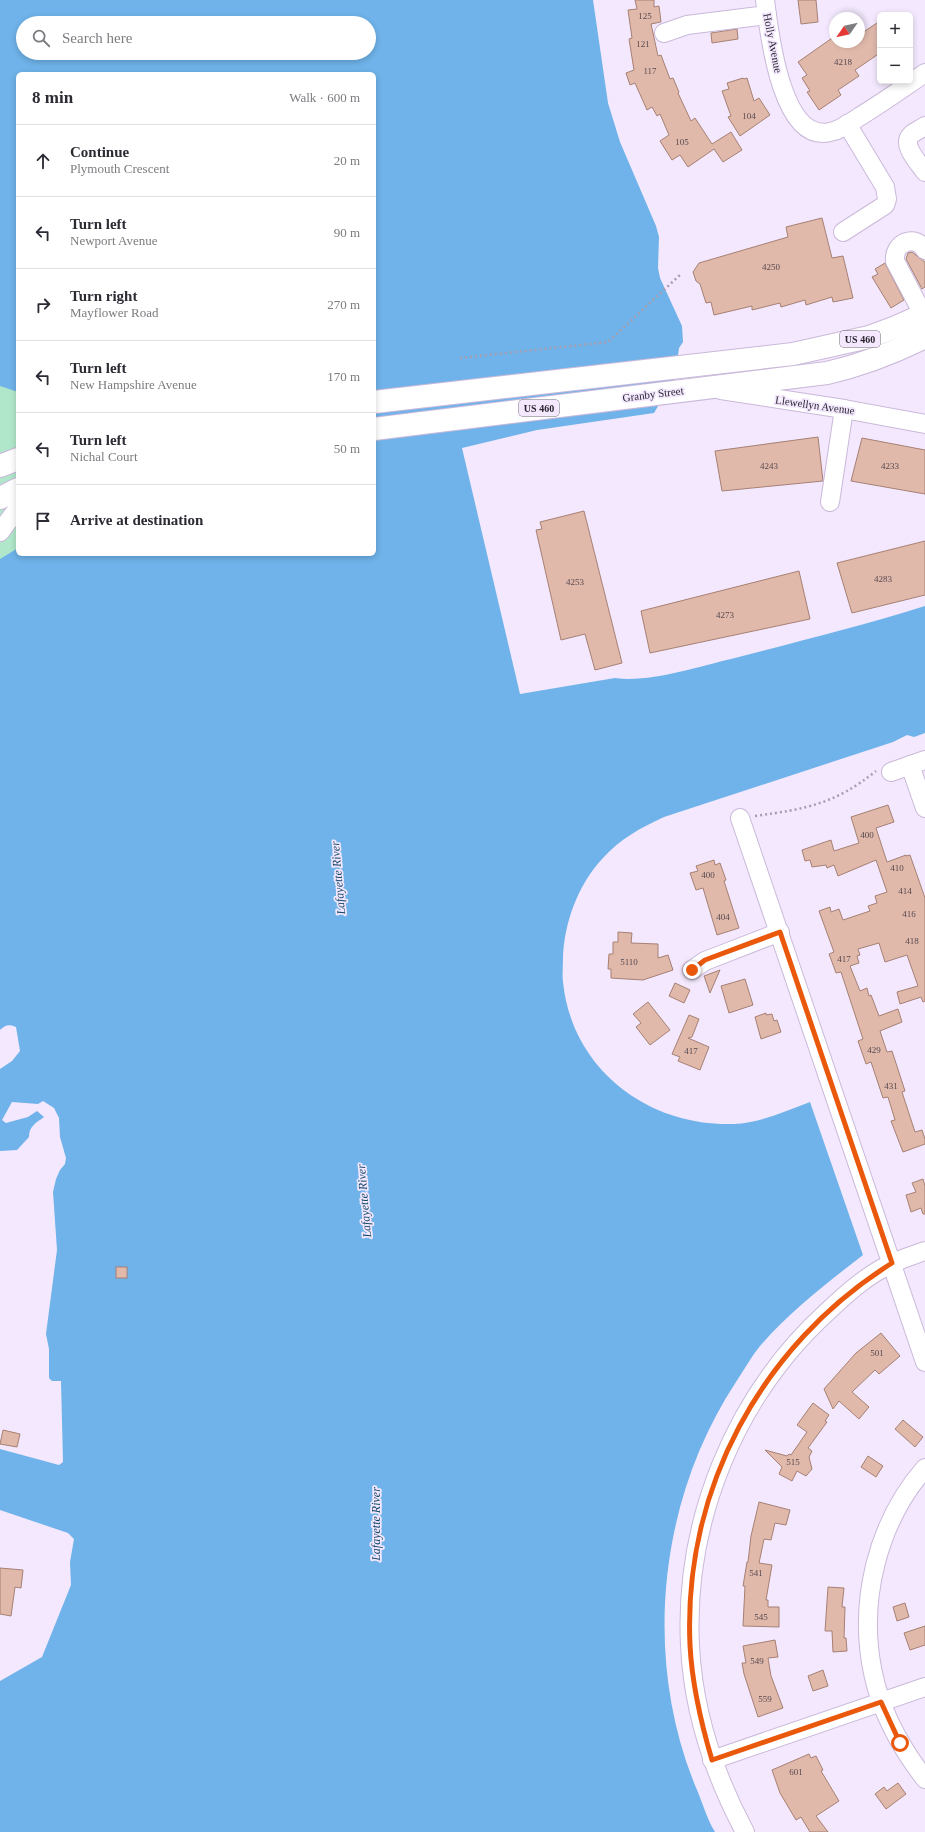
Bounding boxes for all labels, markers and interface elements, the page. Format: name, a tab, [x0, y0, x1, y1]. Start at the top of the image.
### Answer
house number: 125	[638, 11, 652, 21]
street label: Holly Avenue	[761, 12, 785, 74]
north arrow	[829, 12, 865, 48]
map controls	[877, 12, 913, 84]
button: +	[877, 12, 913, 48]
search box	[16, 16, 376, 60]
icon: search	[30, 27, 52, 49]
text: Search here	[62, 30, 132, 46]
house number: 121	[636, 39, 650, 49]
button: −	[877, 48, 913, 84]
house number: 4218	[834, 57, 853, 67]
house number: 117	[643, 66, 657, 76]
text: 8 min	[32, 88, 73, 107]
text: Walk · 600 m	[289, 90, 360, 105]
house number: 104	[742, 111, 756, 121]
house number: 105	[675, 137, 689, 147]
text: Continue	[70, 144, 129, 160]
icon: ahead	[32, 150, 54, 172]
text: 20 m	[334, 153, 360, 168]
text: Plymouth Crescent	[70, 161, 169, 176]
text: Turn left	[70, 216, 127, 232]
icon: left	[32, 222, 54, 244]
text: 90 m	[334, 225, 360, 240]
text: Newport Avenue	[70, 233, 157, 248]
house number: 4250	[762, 262, 781, 272]
text: Turn right	[70, 288, 137, 304]
icon: right	[32, 294, 54, 316]
text: 270 m	[327, 297, 360, 312]
text: Mayflower Road	[70, 305, 158, 320]
road number: US 460	[840, 331, 880, 347]
text: Turn left	[70, 360, 127, 376]
icon: left	[32, 366, 54, 388]
text: 170 m	[327, 369, 360, 384]
text: New Hampshire Avenue	[70, 377, 197, 392]
street label: Granby Street	[622, 384, 684, 404]
street label: Llewellyn Avenue	[774, 393, 856, 417]
road number: US 460	[519, 400, 559, 416]
text: Turn left	[70, 432, 127, 448]
icon: left	[32, 438, 54, 460]
text: 50 m	[334, 441, 360, 456]
text: Nichal Court	[70, 449, 138, 464]
house number: 4243	[760, 461, 779, 471]
house number: 4233	[881, 461, 900, 471]
icon: arrive	[32, 510, 54, 532]
text: Arrive at destination	[70, 512, 203, 528]
house number: 4283	[874, 574, 893, 584]
house number: 4253	[566, 577, 585, 587]
house number: 4273	[716, 610, 735, 620]
house number: 400	[860, 830, 874, 840]
water label: Lafayette River	[328, 840, 348, 916]
house number: 410	[890, 863, 904, 873]
house number: 400	[701, 870, 715, 880]
house number: 414	[898, 886, 912, 896]
house number: 416	[902, 909, 916, 919]
house number: 404	[716, 912, 730, 922]
house number: 418	[905, 936, 919, 946]
house number: 417	[837, 954, 851, 964]
house number: 5110	[620, 957, 638, 967]
route end	[683, 961, 701, 979]
house number: 429	[867, 1045, 881, 1055]
house number: 417	[684, 1046, 698, 1056]
house number: 431	[884, 1081, 898, 1091]
water label: Lafayette River	[354, 1163, 374, 1239]
house number: 501	[870, 1348, 884, 1358]
house number: 515	[786, 1457, 800, 1467]
water label: Lafayette River	[369, 1487, 383, 1562]
house number: 541	[749, 1568, 763, 1578]
house number: 545	[754, 1612, 768, 1622]
house number: 549	[750, 1656, 764, 1666]
house number: 559	[758, 1694, 772, 1704]
route start	[891, 1734, 909, 1752]
house number: 601	[789, 1767, 803, 1777]

